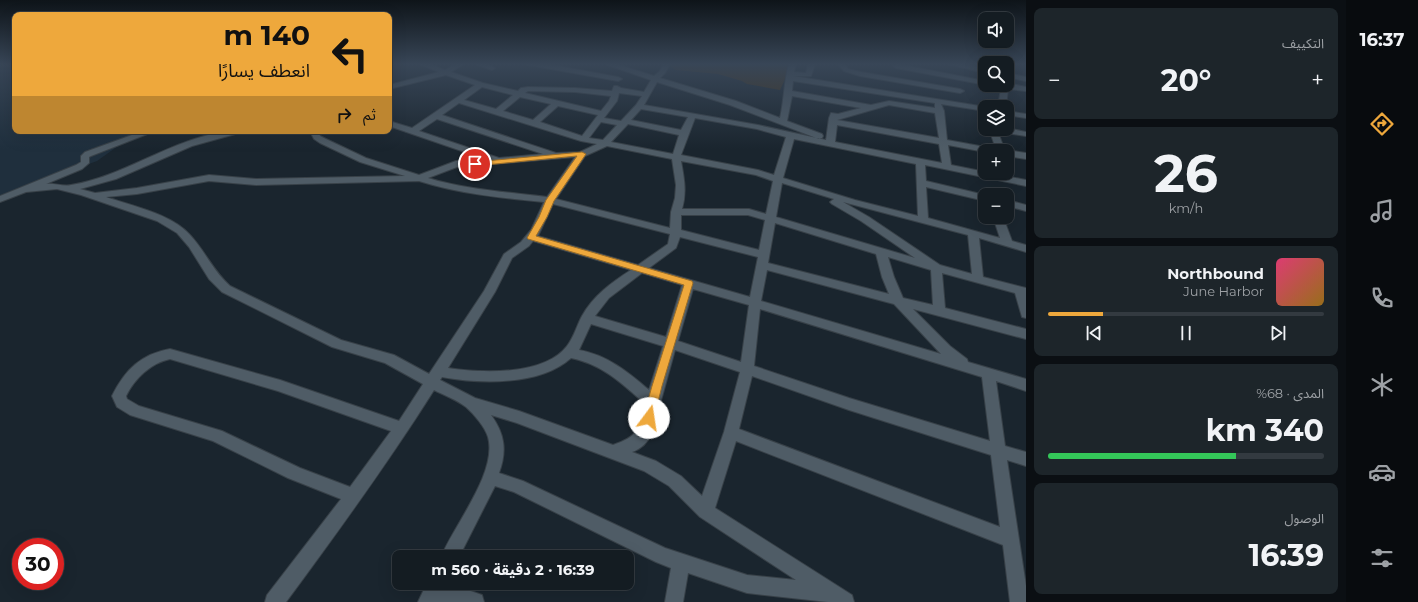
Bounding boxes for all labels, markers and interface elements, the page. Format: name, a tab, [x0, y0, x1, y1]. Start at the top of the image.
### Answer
map controls	[978, 12, 1014, 224]
button: sound	[978, 12, 1014, 48]
text: 140 m	[223, 18, 310, 52]
icon: left	[324, 28, 376, 80]
text: 16:37	[1360, 29, 1404, 51]
text: التكييف	[1282, 35, 1324, 51]
button: search	[978, 56, 1014, 92]
text: انعطف يسارًا	[218, 60, 310, 82]
text: 20°	[1161, 62, 1211, 99]
text: −	[1048, 67, 1061, 94]
text: +	[1311, 67, 1324, 94]
button: layers	[978, 100, 1014, 136]
icon: right	[333, 104, 355, 126]
text: ثم	[363, 105, 376, 124]
icon: directions	[1368, 110, 1396, 138]
text: 26	[1154, 142, 1218, 205]
button: +	[978, 144, 1014, 180]
pin	[458, 147, 492, 181]
icon: arrive	[464, 153, 486, 175]
button: −	[978, 188, 1014, 224]
icon: music	[1368, 197, 1396, 225]
text: km/h	[1169, 200, 1203, 216]
text: Northbound	[1167, 264, 1264, 283]
text: June Harbor	[1183, 283, 1264, 299]
icon: phone	[1368, 284, 1396, 312]
icon: previous	[1083, 322, 1105, 344]
icon: pause	[1175, 322, 1197, 344]
icon: next	[1267, 322, 1289, 344]
icon: climate	[1368, 371, 1396, 399]
text: المدى · 68%	[1256, 385, 1324, 401]
position arrow	[628, 397, 670, 439]
text: 340 km	[1206, 412, 1324, 449]
icon: car	[1368, 458, 1396, 486]
text: الوصول	[1284, 510, 1324, 526]
text: 16:39	[1248, 537, 1324, 574]
speed limit sign: 30	[12, 538, 64, 590]
icon: filters	[1368, 544, 1396, 572]
text: 16:39 · 2 دقيقة · 560 m	[431, 560, 595, 579]

